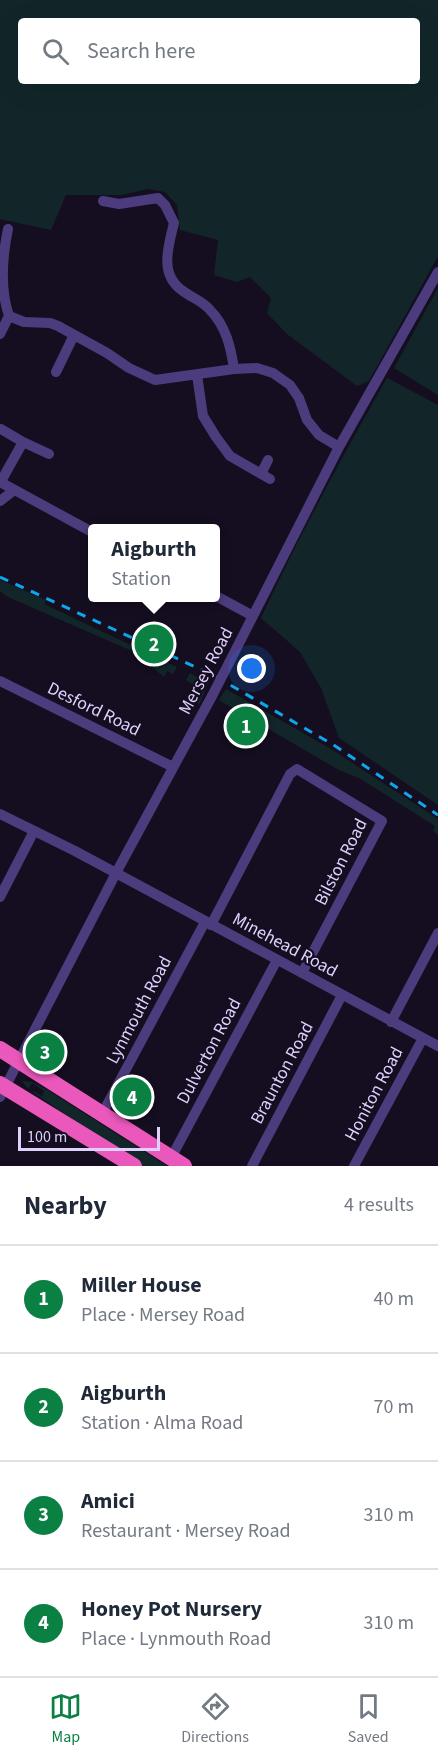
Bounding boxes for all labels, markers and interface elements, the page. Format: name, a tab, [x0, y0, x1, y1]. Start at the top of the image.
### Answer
search box	[18, 18, 420, 84]
icon: search	[39, 35, 72, 68]
text: Search here	[87, 35, 195, 67]
popup	[88, 524, 220, 602]
text: Aigburth	[111, 533, 197, 565]
text: Station	[111, 565, 171, 593]
pin: 2	[134, 622, 174, 666]
street label: Mersey Road	[173, 623, 239, 719]
your location	[237, 654, 266, 683]
street label: Desford Road	[43, 676, 145, 742]
pin: 1	[226, 704, 266, 748]
street label: Bilston Road	[308, 814, 374, 910]
street label: Minehead Road	[228, 907, 342, 983]
street label: Lynmouth Road	[100, 952, 178, 1068]
street label: Dulverton Road	[171, 994, 247, 1108]
street label: Braunton Road	[244, 1017, 320, 1129]
pin: 3	[26, 1030, 64, 1074]
street label: Honiton Road	[339, 1042, 409, 1146]
pin: 4	[112, 1074, 152, 1120]
scale bar	[18, 1124, 160, 1152]
text: 100 m	[27, 1126, 67, 1148]
text: Nearby	[24, 1187, 107, 1224]
text: 4 results	[344, 1191, 414, 1219]
text: Miller House	[81, 1269, 202, 1301]
text: 1	[38, 1285, 49, 1313]
text: 40 m	[374, 1285, 414, 1313]
text: Place · Mersey Road	[81, 1301, 245, 1329]
text: Aigburth	[81, 1377, 166, 1409]
text: 2	[38, 1393, 49, 1421]
text: 70 m	[374, 1393, 414, 1421]
text: Station · Alma Road	[81, 1409, 243, 1437]
text: Amici	[81, 1485, 135, 1517]
text: 3	[38, 1501, 49, 1529]
text: 310 m	[364, 1501, 414, 1529]
text: Restaurant · Mersey Road	[81, 1517, 291, 1545]
text: Honey Pot Nursery	[81, 1593, 262, 1625]
text: 4	[38, 1609, 49, 1637]
text: 310 m	[364, 1609, 414, 1637]
text: Place · Lynmouth Road	[81, 1625, 271, 1653]
tab: Map	[49, 1690, 82, 1748]
tab: Directions	[181, 1690, 249, 1748]
tab: Saved	[348, 1690, 389, 1748]

